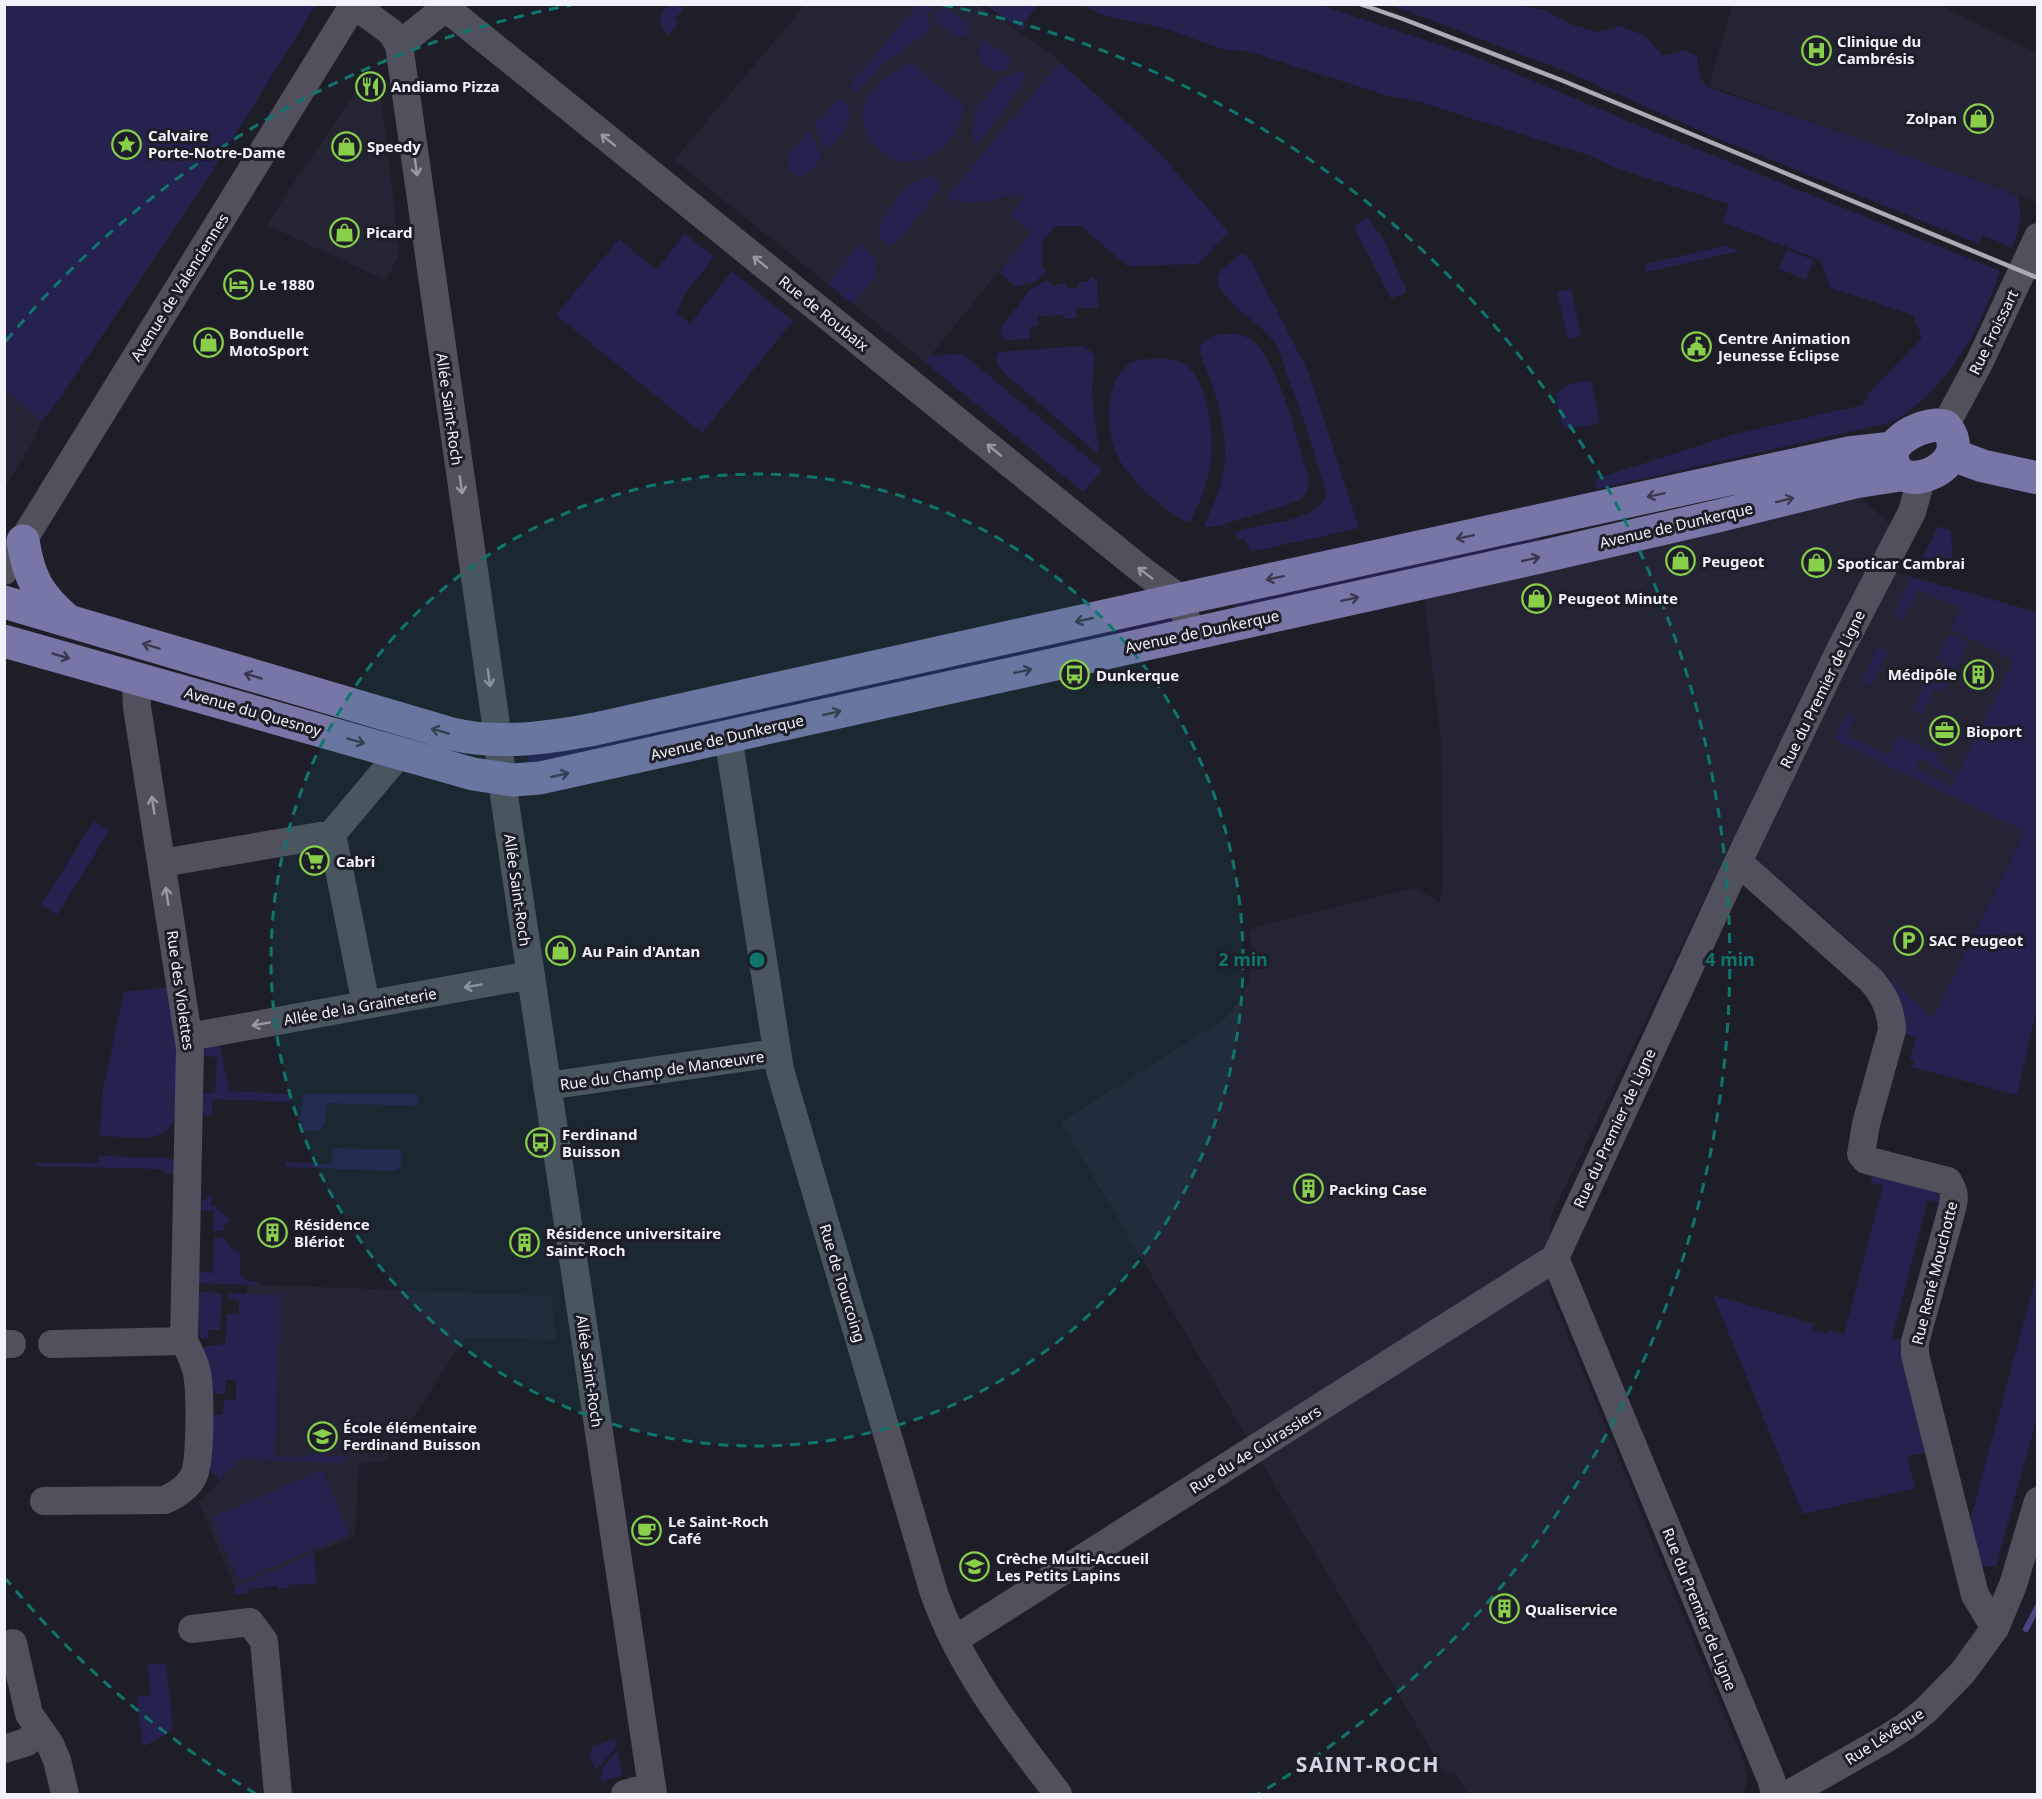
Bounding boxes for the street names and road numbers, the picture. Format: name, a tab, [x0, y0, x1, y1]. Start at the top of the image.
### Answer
street label: Avenue de Valenciennes	[125, 209, 233, 365]
street label: Rue de Roubaix	[775, 271, 873, 355]
street label: Rue Froissart	[1964, 286, 2022, 378]
street label: Allée Saint-Roch	[432, 352, 468, 466]
street label: Avenue de Dunkerque	[1597, 498, 1755, 552]
street label: Avenue de Dunkerque	[1123, 605, 1281, 657]
street label: Rue du Premier de Ligne	[1775, 607, 1869, 771]
street label: Avenue du Quesnoy	[182, 682, 324, 740]
street label: Avenue de Dunkerque	[648, 710, 806, 764]
street label: Allée Saint-Roch	[500, 833, 536, 947]
street label: Rue des Violettes	[163, 929, 199, 1051]
street label: Allée de la Graineterie	[282, 983, 438, 1029]
street label: Rue du Premier de Ligne	[1568, 1045, 1660, 1211]
street label: Rue du Champ de Manœuvre	[559, 1046, 765, 1094]
street label: Rue René Mouchotte	[1906, 1199, 1962, 1347]
street label: Rue de Tourcoing	[815, 1221, 871, 1345]
street label: Allée Saint-Roch	[572, 1314, 608, 1428]
street label: Rue du 4e Cuirassiers	[1186, 1400, 1324, 1498]
street label: Rue du Premier de Ligne	[1658, 1525, 1742, 1693]
street label: Rue Lévêque	[1841, 1703, 1927, 1769]

